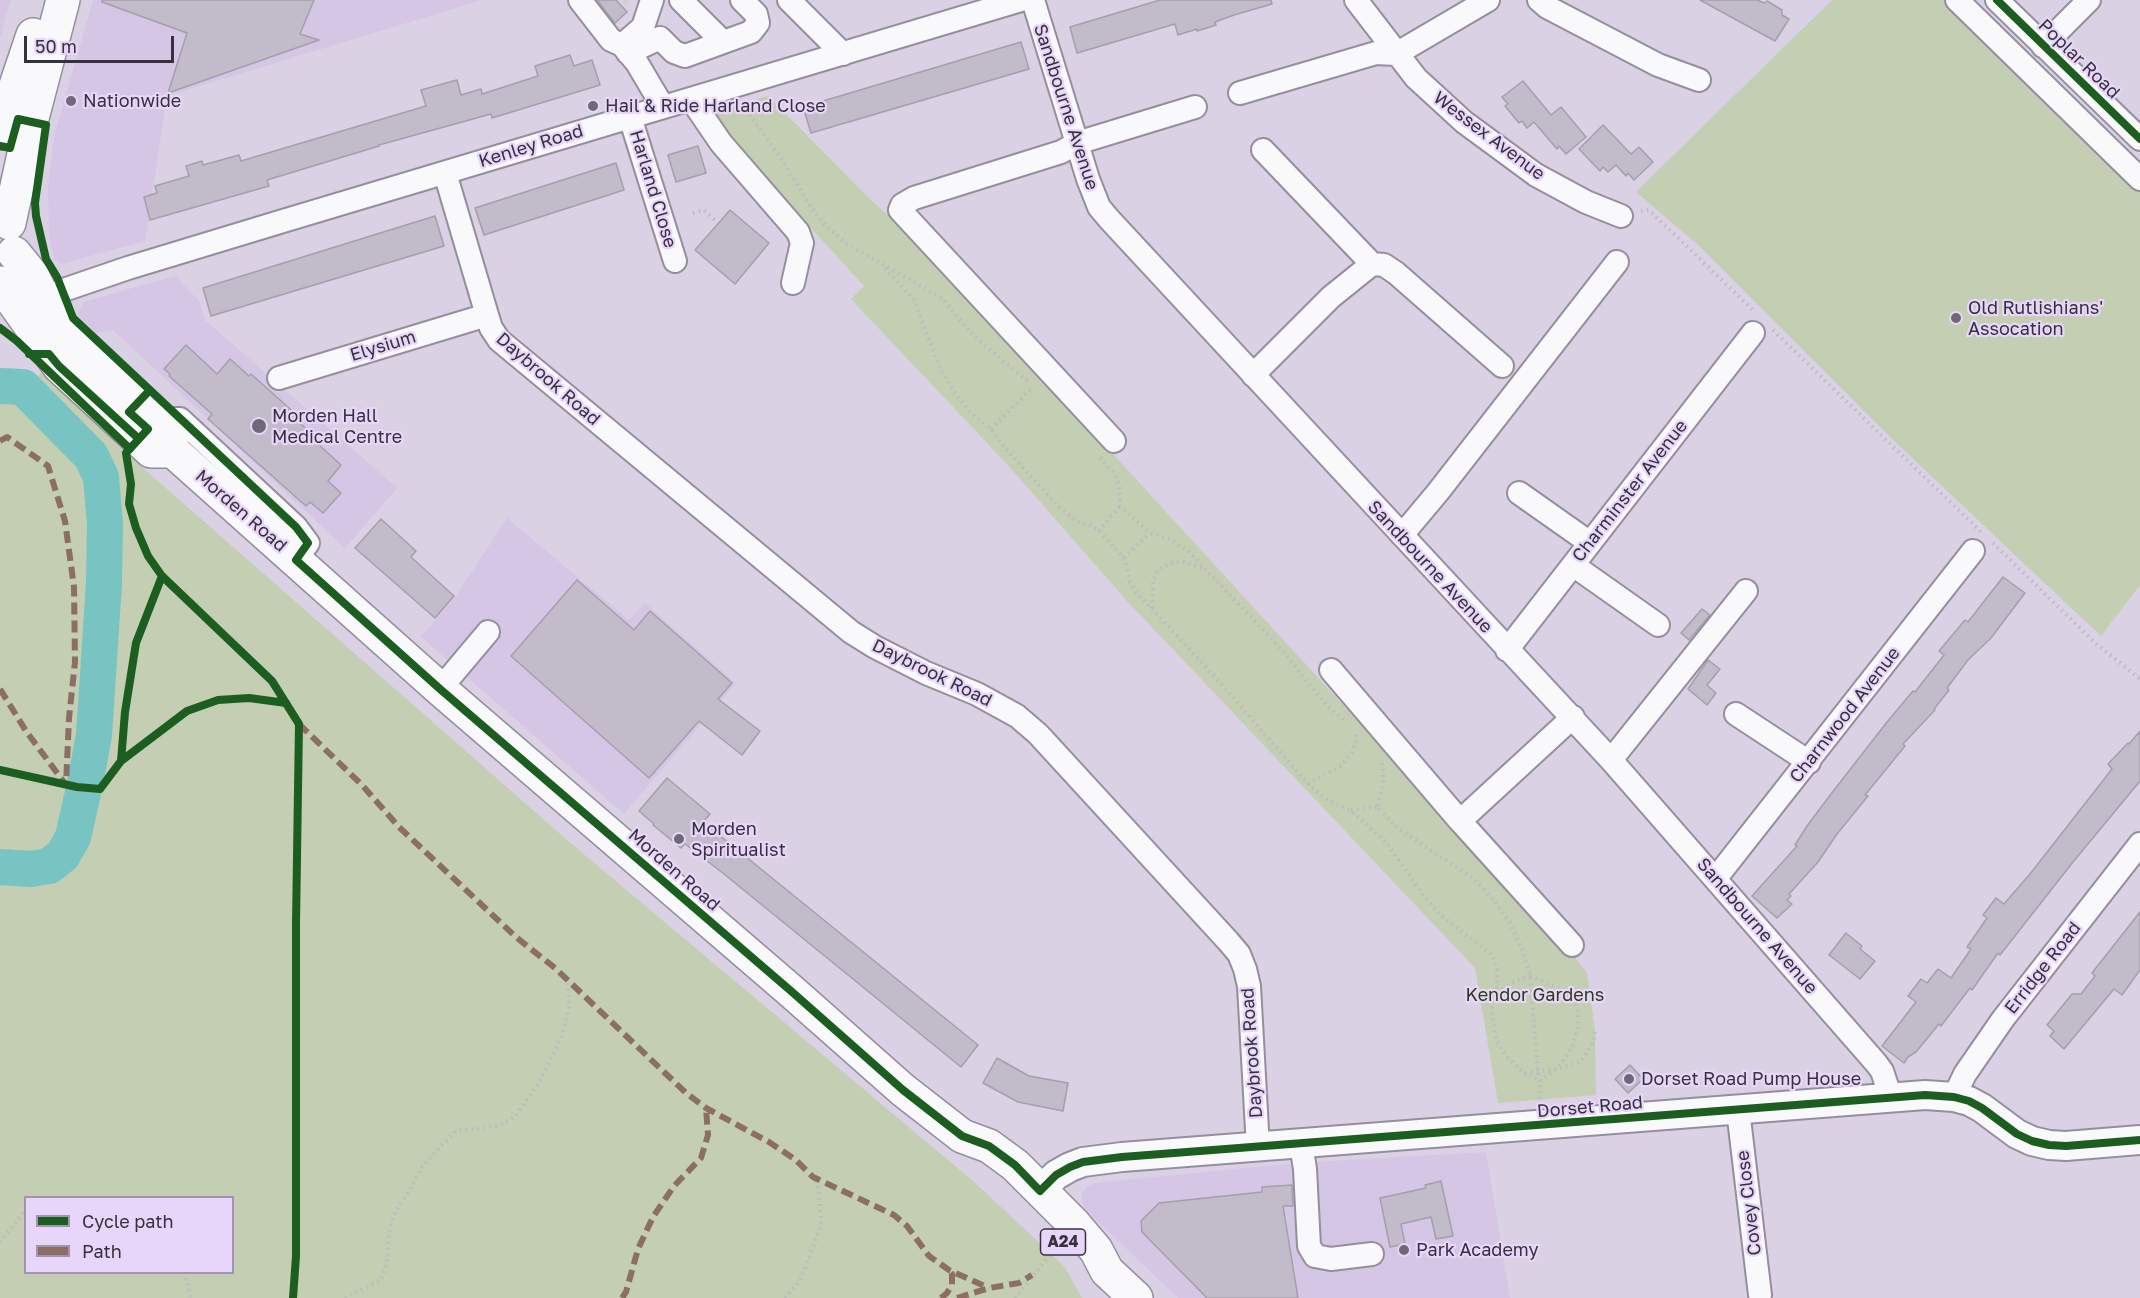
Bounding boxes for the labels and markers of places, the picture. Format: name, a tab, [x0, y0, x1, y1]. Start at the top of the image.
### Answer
place label: Nationwide	[83, 90, 181, 112]
marker: Nationwide	[64, 94, 78, 108]
place label: Hail & Ride Harland Close	[605, 95, 826, 117]
marker: Hail & Ride Harland Close	[586, 99, 600, 113]
place label: Old Rutlishians' Assocation	[1968, 297, 2103, 340]
marker: Old Rutlishians' Assocation	[1949, 311, 1963, 325]
place label: Morden Hall Medical Centre	[272, 405, 402, 448]
marker: Morden Hall Medical Centre	[250, 417, 268, 435]
place label: Morden Spiritualist	[691, 818, 786, 860]
marker: Morden Spiritualist	[672, 832, 686, 846]
place label: Dorset Road Pump House	[1641, 1068, 1861, 1090]
marker: Dorset Road Pump House	[1622, 1072, 1636, 1086]
place label: Park Academy	[1416, 1239, 1538, 1261]
marker: Park Academy	[1397, 1243, 1411, 1257]

